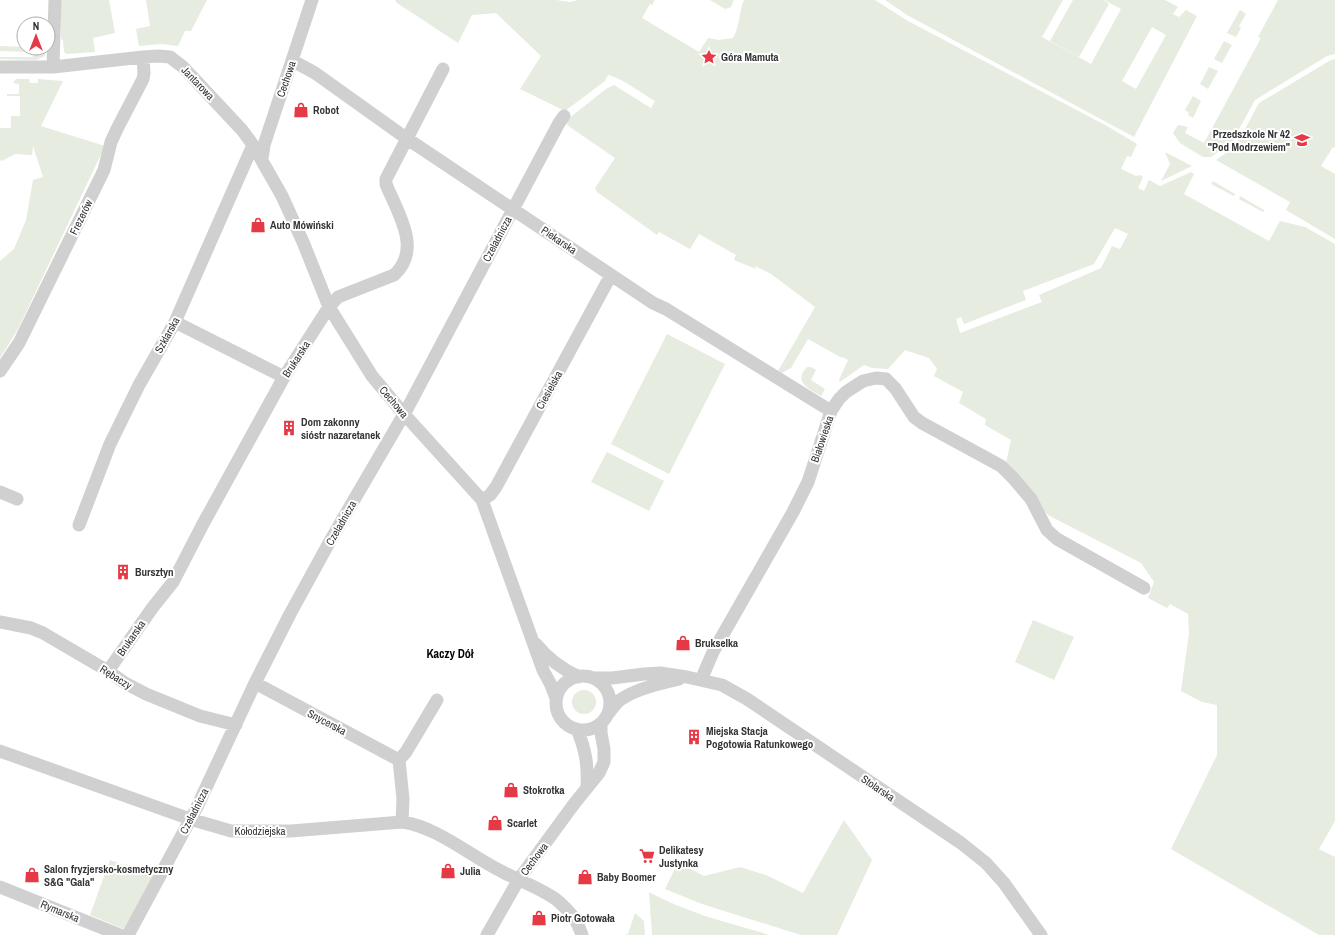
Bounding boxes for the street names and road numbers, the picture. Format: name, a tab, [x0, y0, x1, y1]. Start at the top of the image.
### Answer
street label: Cechowa	[273, 59, 299, 99]
street label: Jantarowa	[179, 63, 217, 103]
street label: Frezerów	[66, 197, 96, 237]
street label: Czeladnicza	[479, 214, 515, 264]
street label: Piekarska	[538, 223, 580, 257]
street label: Szklarska	[151, 315, 183, 355]
street label: Brukarska	[279, 338, 313, 380]
street label: Ciesielska	[533, 368, 565, 412]
street label: Cechowa	[377, 383, 411, 421]
street label: Białowieska	[807, 414, 837, 464]
street label: Czeladnicza	[323, 498, 359, 548]
street label: Brukarska	[114, 617, 148, 659]
street label: Rębaczy	[97, 662, 135, 692]
street label: Snycerska	[305, 706, 349, 738]
street label: Stolarska	[858, 772, 898, 804]
street label: Czeladnicza	[176, 786, 212, 836]
street label: Kołodziejska	[234, 824, 286, 838]
street label: Cechowa	[517, 840, 551, 878]
street label: Rymarska	[39, 897, 81, 925]

